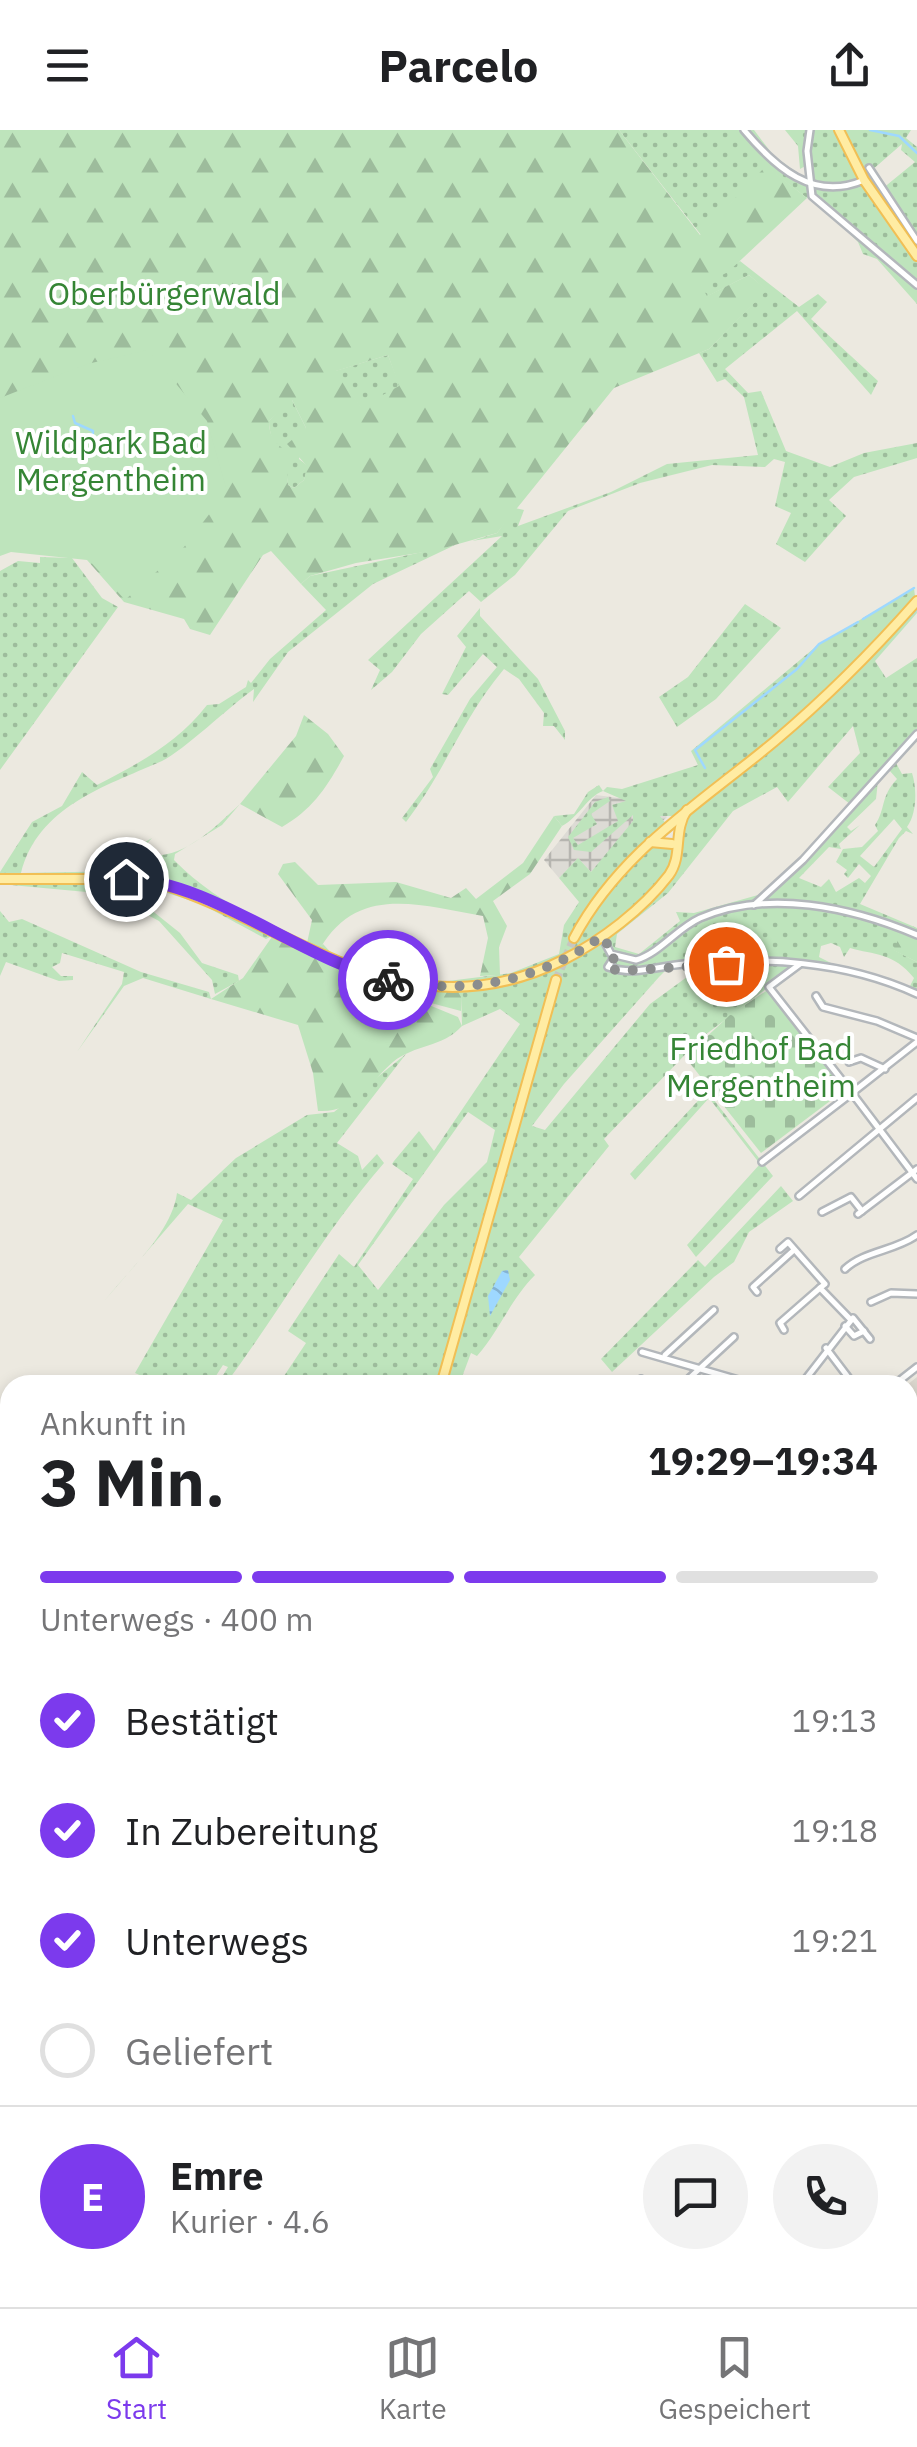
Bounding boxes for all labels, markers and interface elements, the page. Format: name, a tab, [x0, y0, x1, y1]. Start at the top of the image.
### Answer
text: Parcelo	[379, 36, 538, 94]
icon: menu	[40, 38, 95, 93]
icon: share	[822, 38, 877, 93]
park label: Oberbürgerwald	[47, 272, 281, 314]
park label: Wildpark Bad Mergentheim	[15, 421, 207, 500]
pin	[84, 837, 169, 922]
icon: home	[99, 852, 154, 907]
pin	[684, 922, 769, 1007]
courier	[338, 930, 438, 1030]
icon: bag	[699, 937, 754, 992]
icon: bike	[361, 953, 416, 1008]
park label: Friedhof Bad Mergentheim	[666, 1027, 856, 1106]
text: Ankunft in	[40, 1402, 187, 1444]
text: 19:29–19:34	[648, 1436, 878, 1485]
text: 3 Min.	[40, 1439, 225, 1524]
text: Unterwegs · 400 m	[40, 1598, 314, 1640]
icon: check	[40, 1693, 95, 1748]
text: Bestätigt	[125, 1696, 279, 1745]
text: 19:13	[792, 1699, 878, 1741]
icon: check	[40, 1803, 95, 1858]
text: In Zubereitung	[125, 1806, 378, 1855]
text: 19:18	[792, 1809, 878, 1851]
icon: check	[40, 1913, 95, 1968]
text: Unterwegs	[125, 1916, 309, 1965]
text: 19:21	[792, 1919, 878, 1961]
text: Geliefert	[125, 2026, 273, 2075]
button: chat	[643, 2144, 748, 2249]
button: phone	[773, 2144, 878, 2249]
text: Emre	[170, 2151, 264, 2200]
text: E	[81, 2172, 104, 2221]
text: Kurier · 4.6	[170, 2200, 330, 2242]
tab: Start	[106, 2330, 167, 2427]
tab: Karte	[379, 2330, 447, 2427]
tab: Gespeichert	[658, 2330, 811, 2427]

